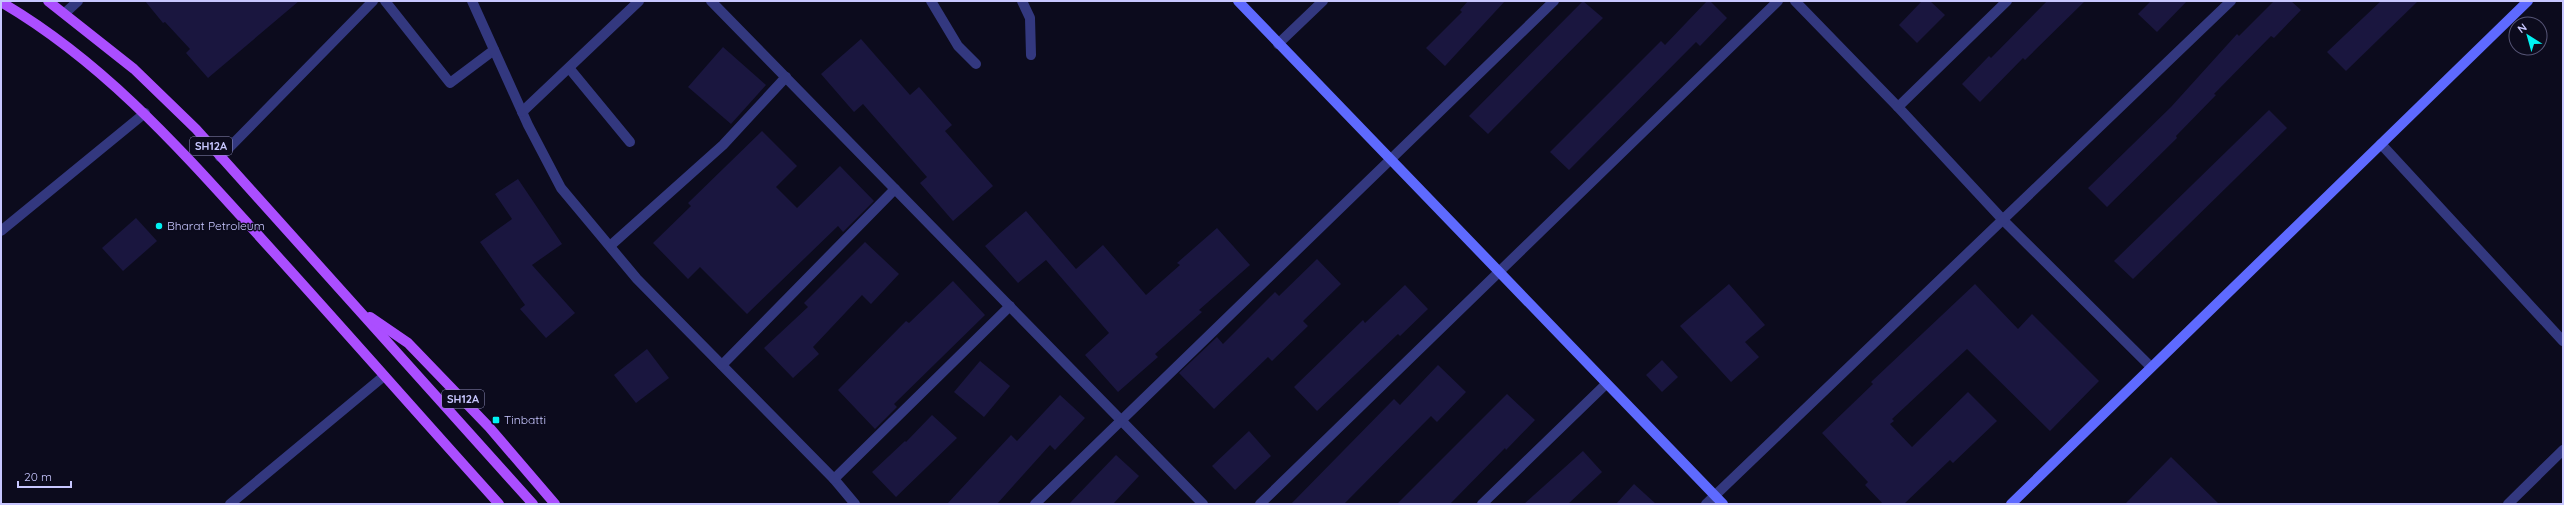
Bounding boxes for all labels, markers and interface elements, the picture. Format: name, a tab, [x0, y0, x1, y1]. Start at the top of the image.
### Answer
north arrow	[2508, 16, 2548, 56]
text: N	[2515, 20, 2529, 36]
road number: SH12A	[190, 137, 232, 155]
place label: Bharat Petroleum	[167, 218, 265, 233]
marker: Bharat Petroleum	[154, 221, 164, 231]
road number: SH12A	[442, 390, 484, 408]
place label: Tinbatti	[504, 412, 546, 427]
marker: Tinbatti	[491, 415, 501, 425]
scale bar	[18, 463, 71, 489]
text: 20 m	[24, 469, 52, 484]

